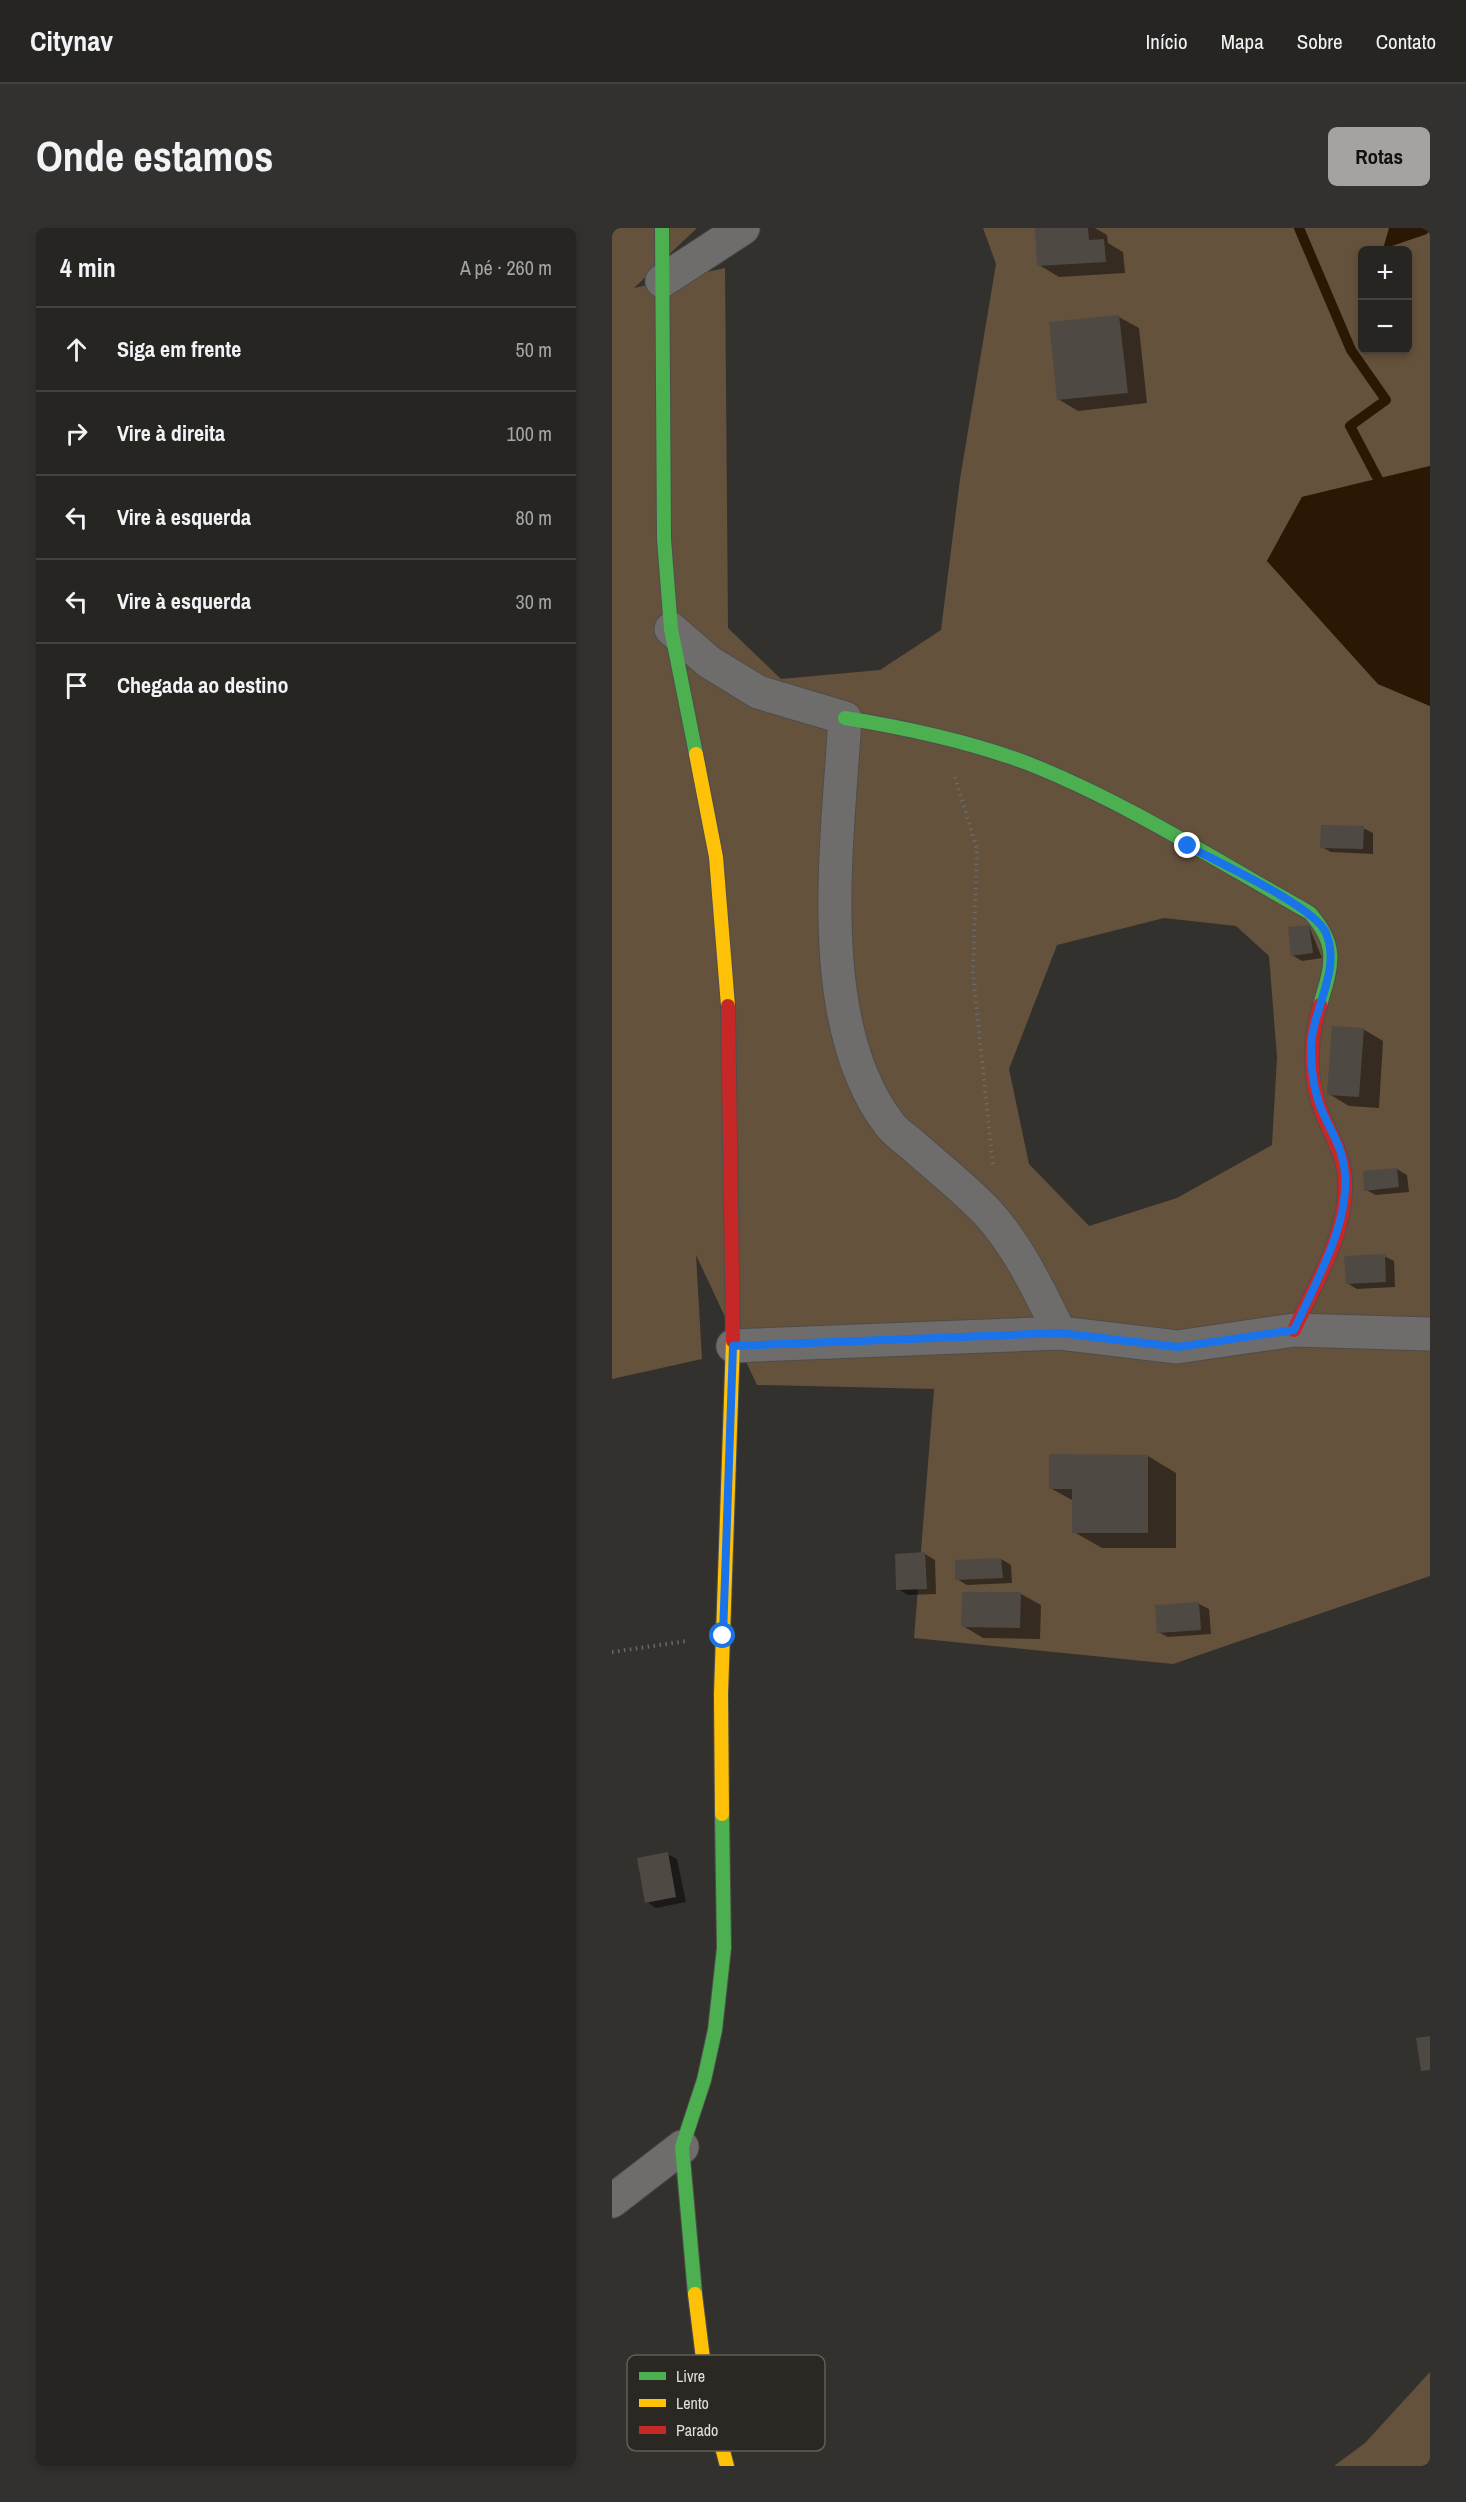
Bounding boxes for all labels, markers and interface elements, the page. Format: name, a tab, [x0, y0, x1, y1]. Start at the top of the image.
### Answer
text: Citynav	[30, 22, 113, 60]
text: Início	[1146, 27, 1188, 56]
text: Mapa	[1221, 27, 1264, 56]
text: Sobre	[1297, 27, 1343, 56]
text: Contato	[1376, 27, 1436, 56]
button: Rotas	[1328, 127, 1430, 186]
text: Onde estamos	[36, 128, 273, 184]
map controls	[1358, 246, 1412, 354]
button: +	[1358, 246, 1412, 300]
text: 4 min	[60, 250, 116, 285]
text: A pé · 260 m	[460, 254, 552, 281]
button: −	[1358, 300, 1412, 354]
icon: ahead	[60, 333, 93, 366]
text: Siga em frente	[117, 334, 241, 364]
text: 50 m	[516, 336, 552, 363]
icon: right	[60, 417, 93, 450]
text: Vire à direita	[117, 418, 225, 448]
text: 100 m	[506, 420, 552, 447]
icon: left	[60, 501, 93, 534]
text: Vire à esquerda	[117, 502, 251, 532]
text: 80 m	[516, 504, 552, 531]
icon: left	[60, 585, 93, 618]
text: Vire à esquerda	[117, 586, 251, 616]
text: 30 m	[516, 588, 552, 615]
icon: arrive	[60, 669, 93, 702]
text: Chegada ao destino	[117, 670, 288, 700]
route end	[1174, 832, 1200, 858]
route start	[709, 1622, 735, 1648]
legend	[627, 2355, 825, 2451]
text: Livre	[676, 2365, 705, 2387]
text: Lento	[676, 2392, 709, 2414]
text: Parado	[676, 2419, 718, 2441]

